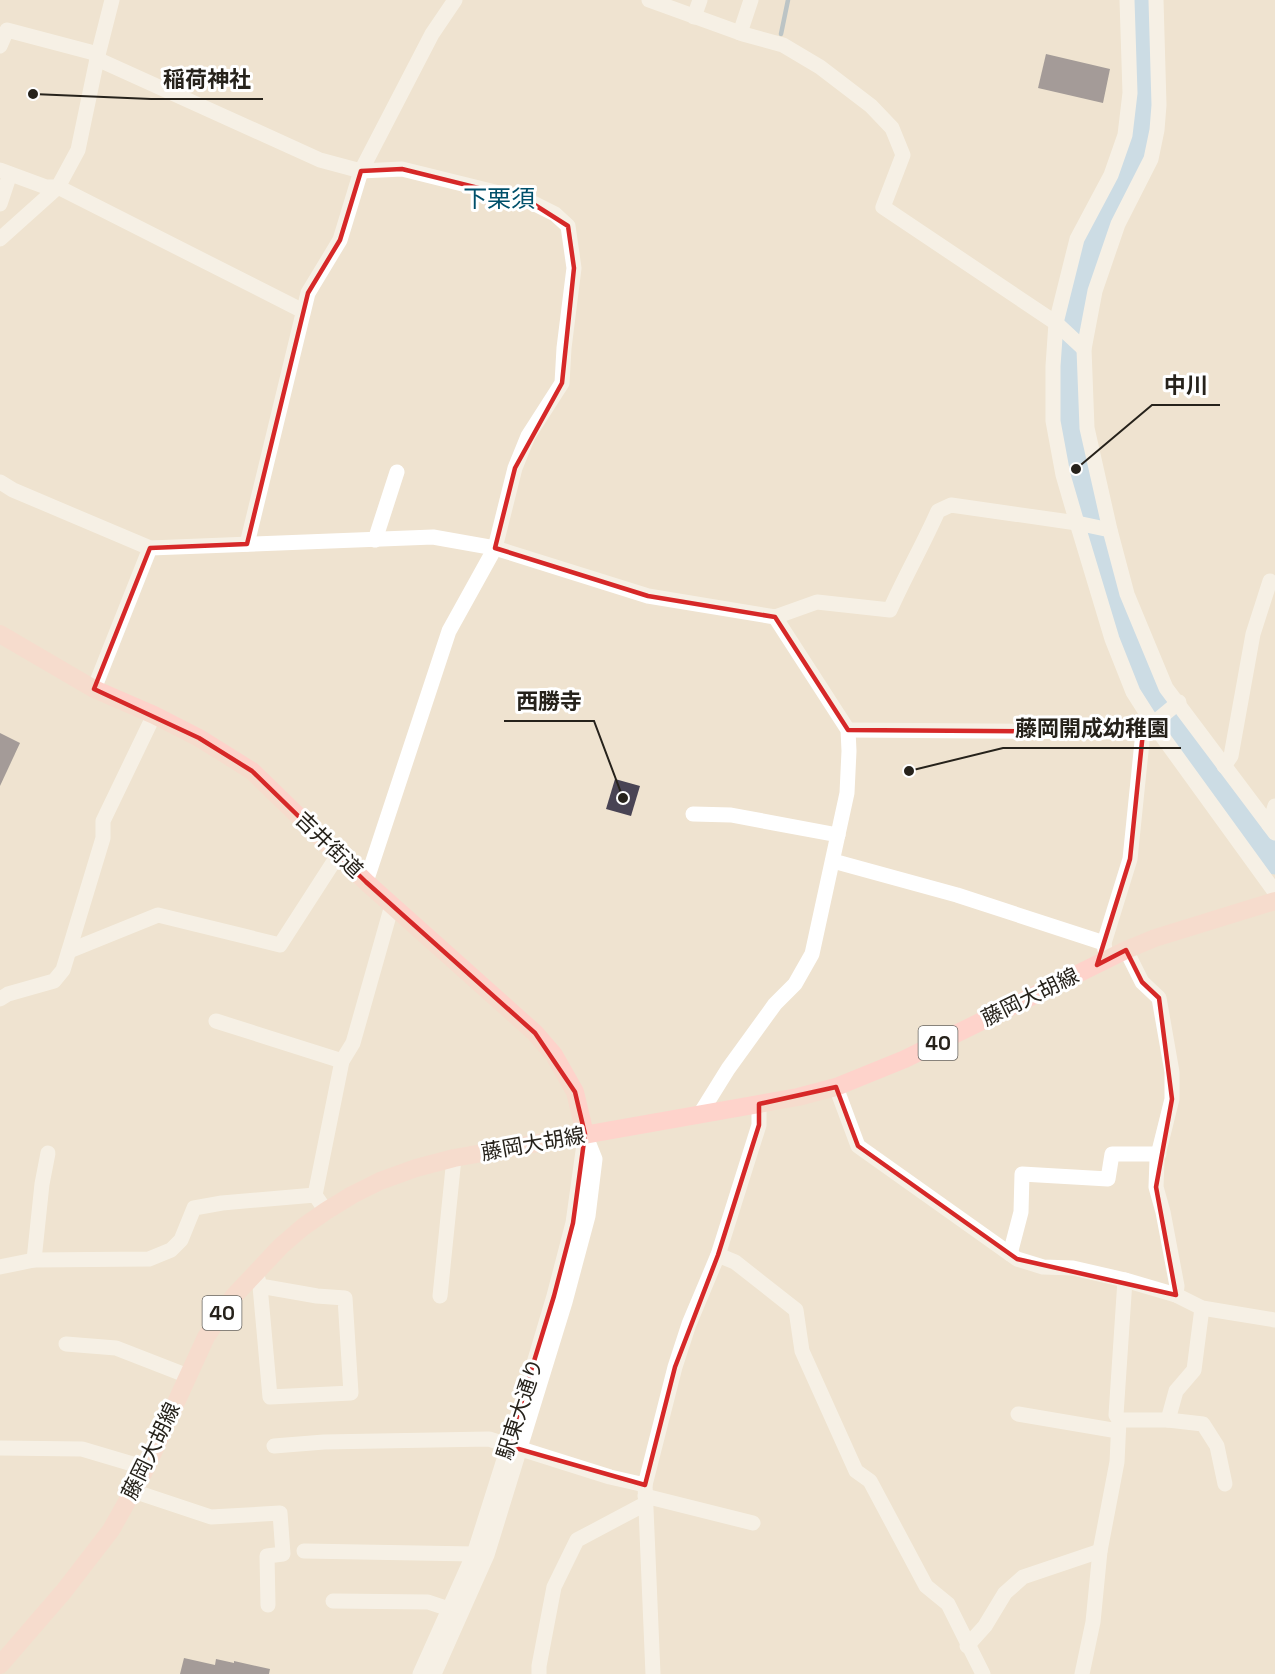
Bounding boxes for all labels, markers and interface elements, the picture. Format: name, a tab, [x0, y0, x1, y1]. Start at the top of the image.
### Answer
callout: 稲荷神社	[151, 59, 263, 99]
text: 稲荷神社	[163, 65, 251, 93]
district label: 下栗須	[463, 183, 535, 214]
callout: 中川	[1152, 365, 1220, 405]
text: 中川	[1164, 371, 1208, 399]
callout: 西勝寺	[504, 681, 594, 721]
text: 西勝寺	[516, 687, 582, 715]
callout: 藤岡開成幼稚園	[1003, 708, 1181, 748]
text: 藤岡開成幼稚園	[1015, 714, 1169, 742]
street label: 吉井街道	[290, 806, 369, 884]
street label: 藤岡大胡線	[977, 961, 1083, 1032]
road number: 40	[918, 1026, 958, 1060]
street label: 藤岡大胡線	[479, 1121, 587, 1166]
road number: 40	[202, 1296, 242, 1330]
street label: 駅東大通り	[490, 1355, 549, 1463]
street label: 藤岡大胡線	[115, 1398, 186, 1504]

